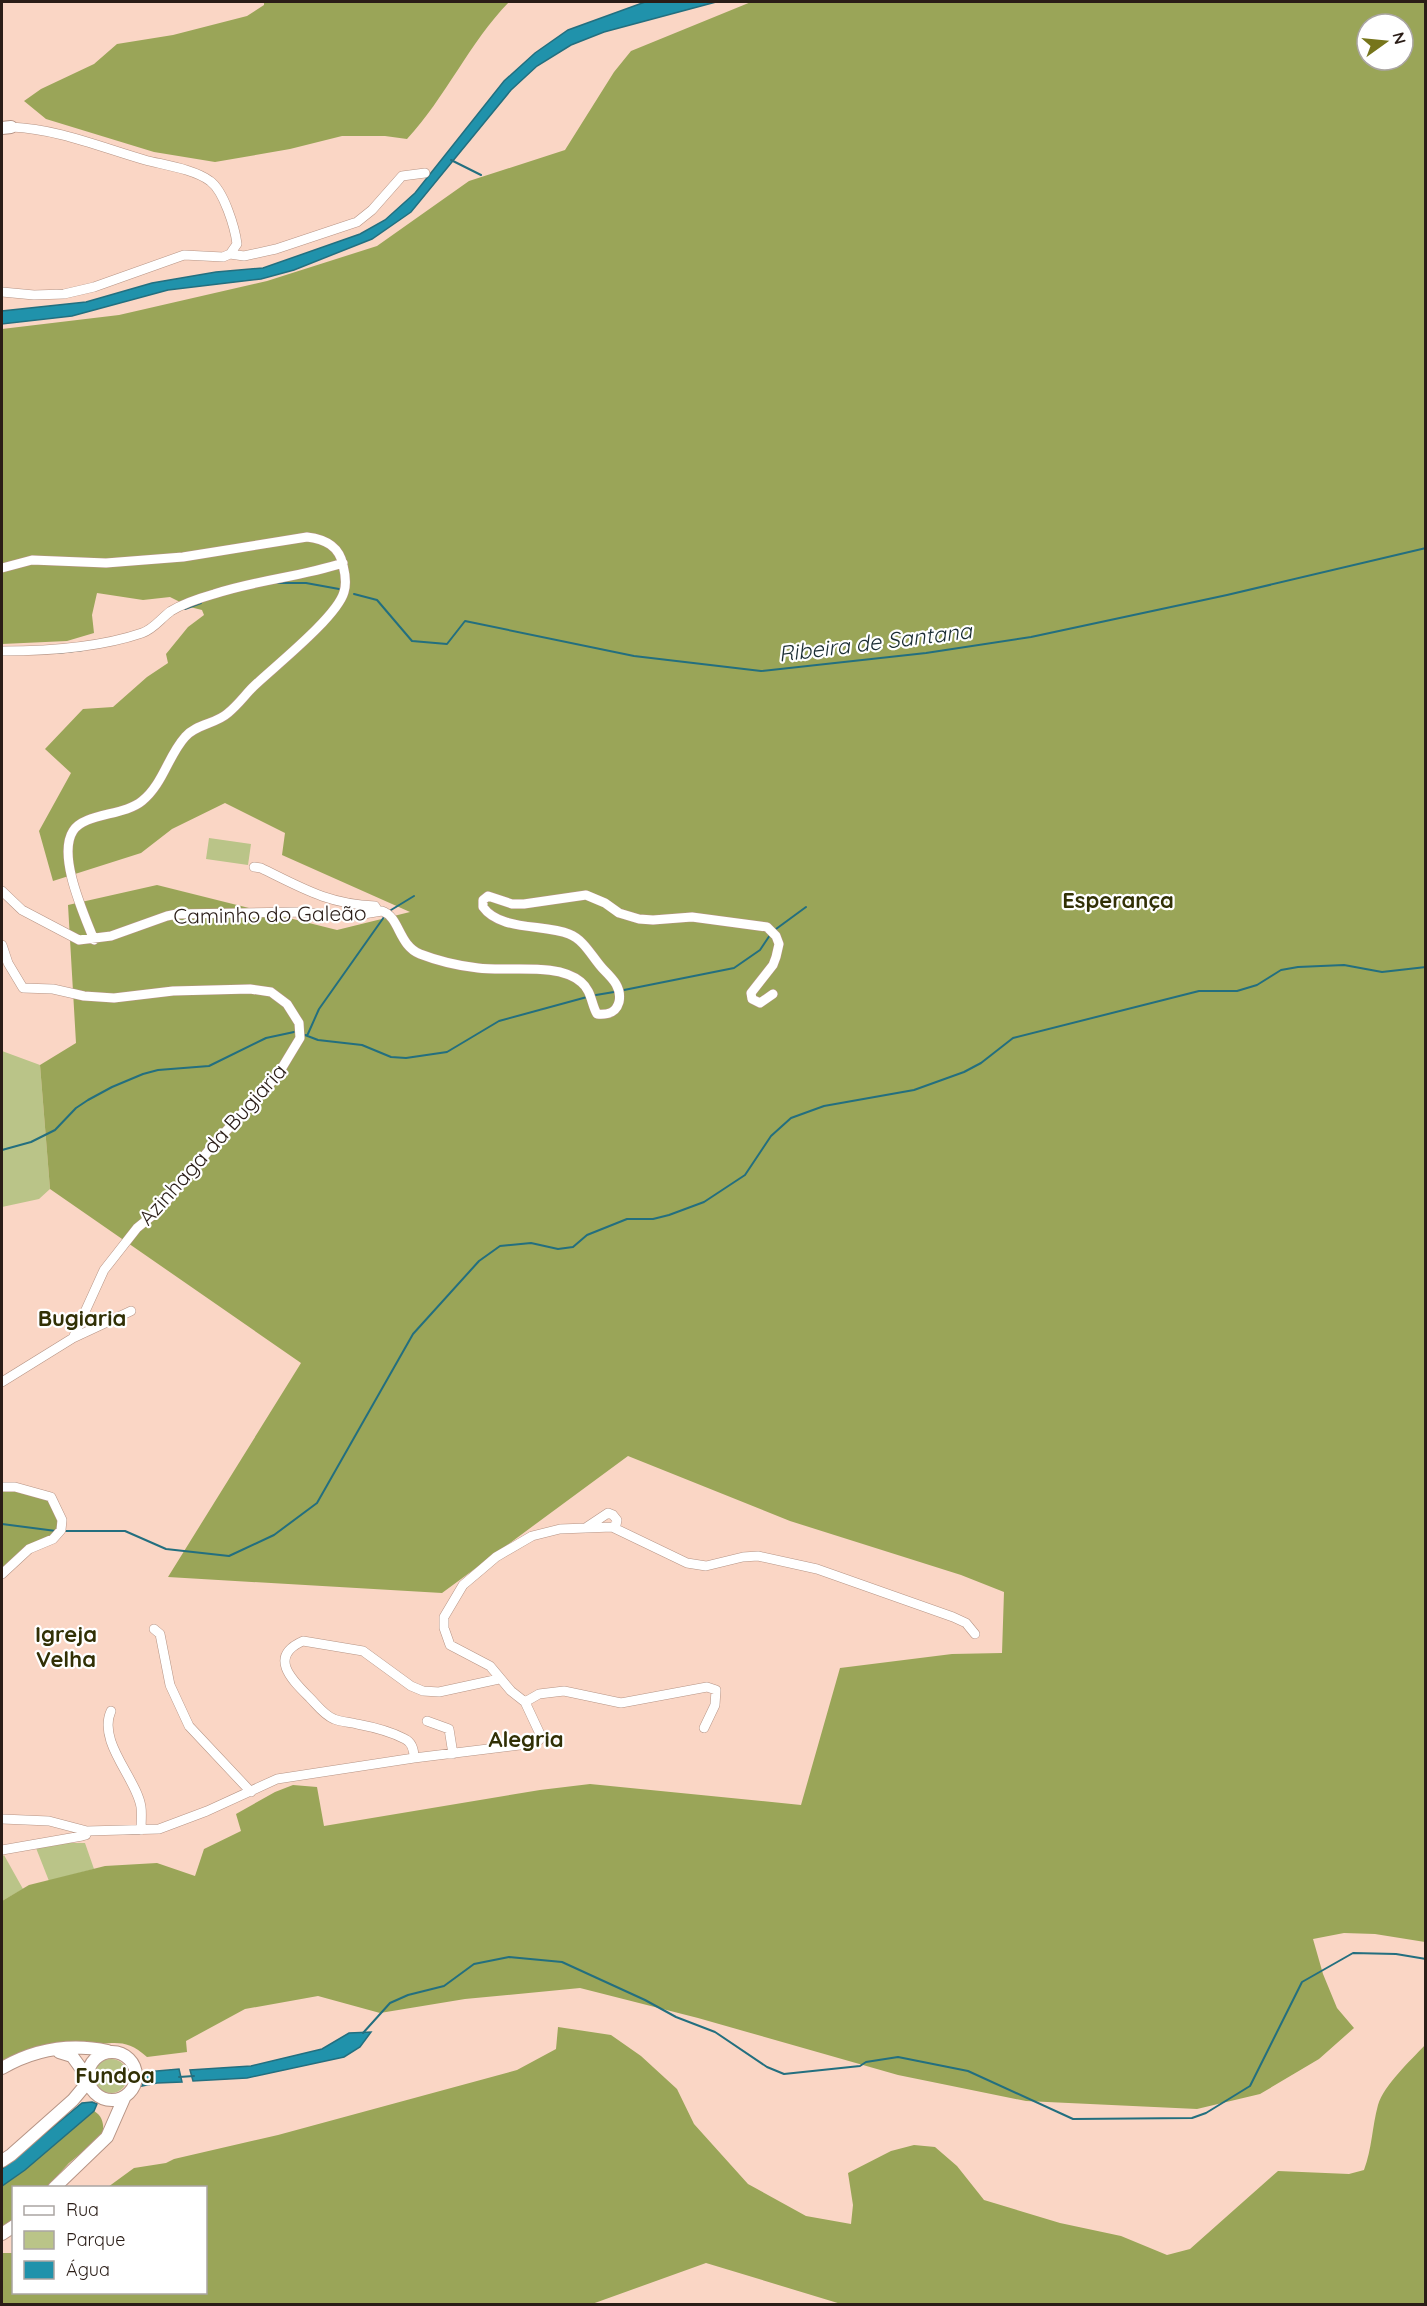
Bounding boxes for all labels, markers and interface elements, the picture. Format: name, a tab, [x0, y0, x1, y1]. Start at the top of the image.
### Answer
north arrow	[1355, 12, 1415, 72]
text: N	[1388, 30, 1411, 46]
water label: Ribeira de Santana	[777, 616, 975, 668]
district label: Esperança	[1062, 886, 1174, 914]
street label: Caminho do Galeão	[173, 899, 367, 929]
street label: Azinhaga da Bugiaria	[133, 1058, 291, 1230]
district label: Bugiaria	[38, 1304, 126, 1332]
district label: Igreja Velha	[35, 1620, 97, 1673]
district label: Alegria	[488, 1725, 564, 1753]
district label: Fundoa	[75, 2061, 155, 2089]
legend	[12, 2186, 207, 2294]
text: Rua	[66, 2198, 99, 2221]
text: Parque	[66, 2228, 125, 2251]
text: Água	[66, 2258, 110, 2281]

